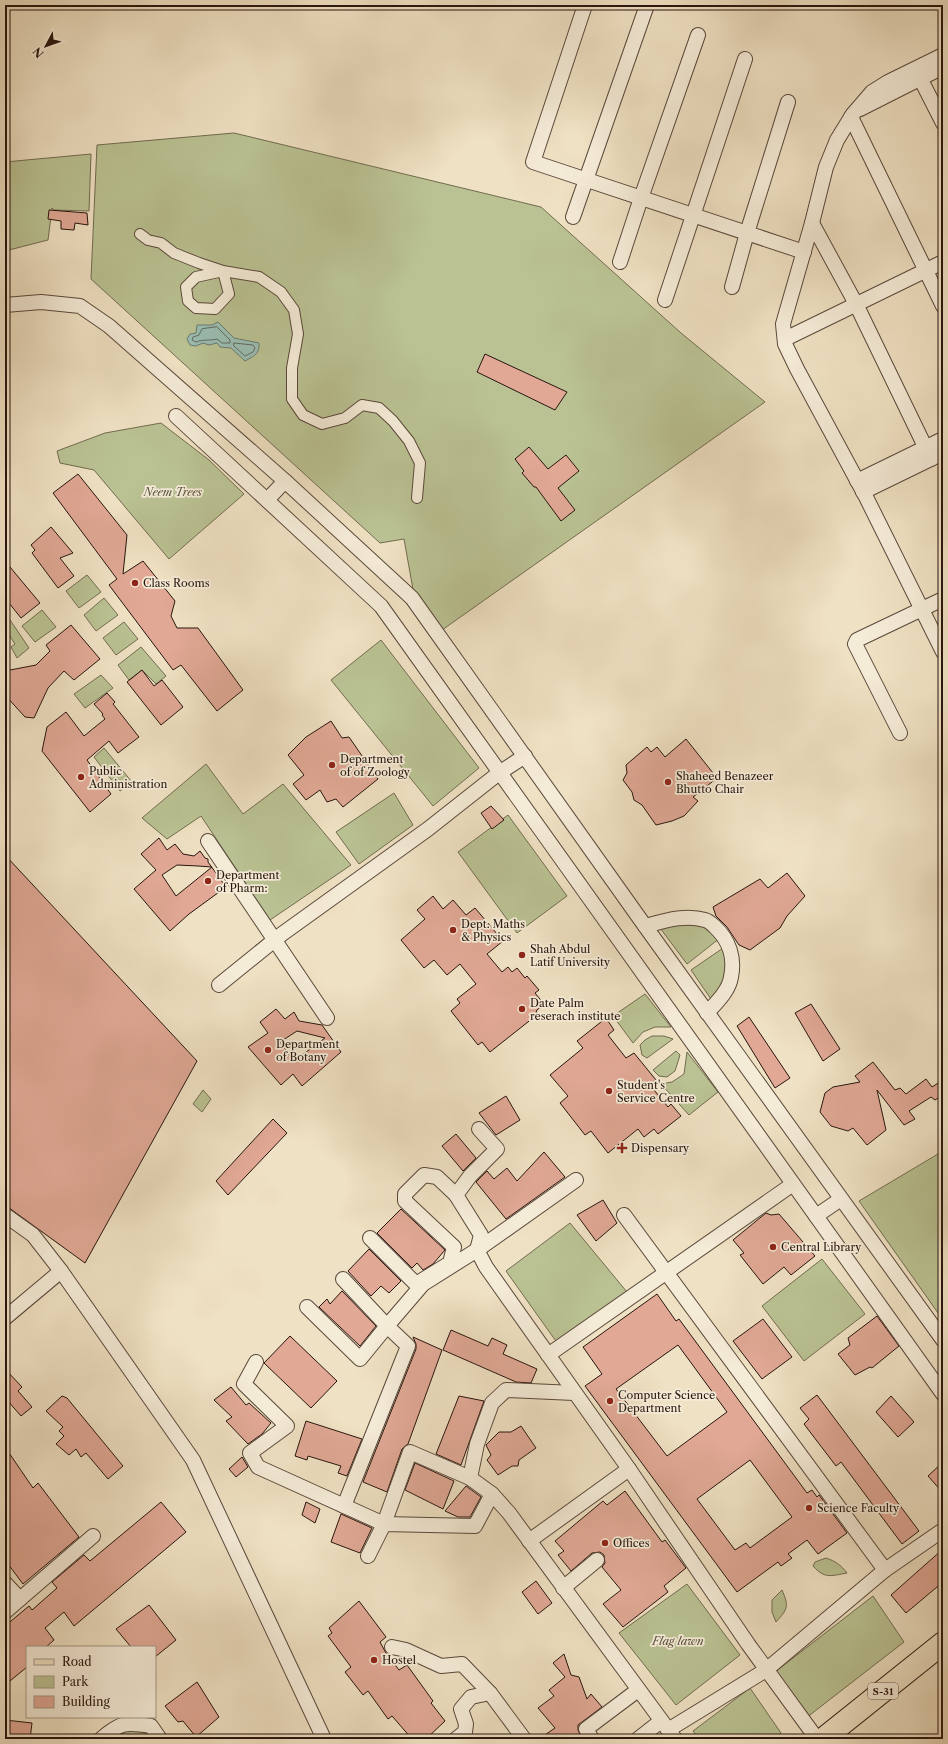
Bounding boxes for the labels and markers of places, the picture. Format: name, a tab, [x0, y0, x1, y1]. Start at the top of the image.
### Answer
place label: Class Rooms	[143, 576, 210, 590]
marker: Class Rooms	[130, 578, 140, 588]
place label: Department of of Zoology	[340, 752, 411, 779]
marker: Department of of Zoology	[327, 760, 337, 770]
place label: Public Administration	[88, 764, 167, 791]
place label: Shaheed Benazeer Bhutto Chair	[676, 769, 774, 796]
marker: Public Administration	[76, 772, 86, 782]
marker: Shaheed Benazeer Bhutto Chair	[663, 777, 673, 787]
place label: Department of Pharm:	[216, 868, 279, 895]
marker: Department of Pharm:	[203, 876, 213, 886]
place label: Dept. Maths & Physics	[461, 917, 525, 944]
marker: Dept. Maths & Physics	[448, 925, 458, 935]
place label: Shah Abdul Latif University	[530, 942, 611, 969]
marker: Shah Abdul Latif University	[517, 950, 527, 960]
place label: Date Palm reserach institute	[530, 996, 621, 1023]
marker: Date Palm reserach institute	[517, 1004, 527, 1014]
place label: Department of Botany	[276, 1037, 339, 1064]
marker: Department of Botany	[263, 1045, 273, 1055]
place label: Student's Service Centre	[617, 1078, 695, 1105]
marker: Student's Service Centre	[604, 1086, 614, 1096]
place label: Dispensary	[631, 1141, 690, 1155]
marker: Dispensary	[616, 1142, 628, 1154]
place label: Central Library	[781, 1240, 862, 1254]
marker: Central Library	[768, 1242, 778, 1252]
place label: Computer Science Department	[618, 1388, 715, 1415]
marker: Computer Science Department	[605, 1396, 615, 1406]
place label: Science Faculty	[817, 1501, 900, 1515]
marker: Science Faculty	[804, 1503, 814, 1513]
place label: Offices	[613, 1536, 650, 1550]
marker: Offices	[600, 1538, 610, 1548]
place label: Hostel	[382, 1653, 417, 1667]
marker: Hostel	[369, 1655, 379, 1665]

